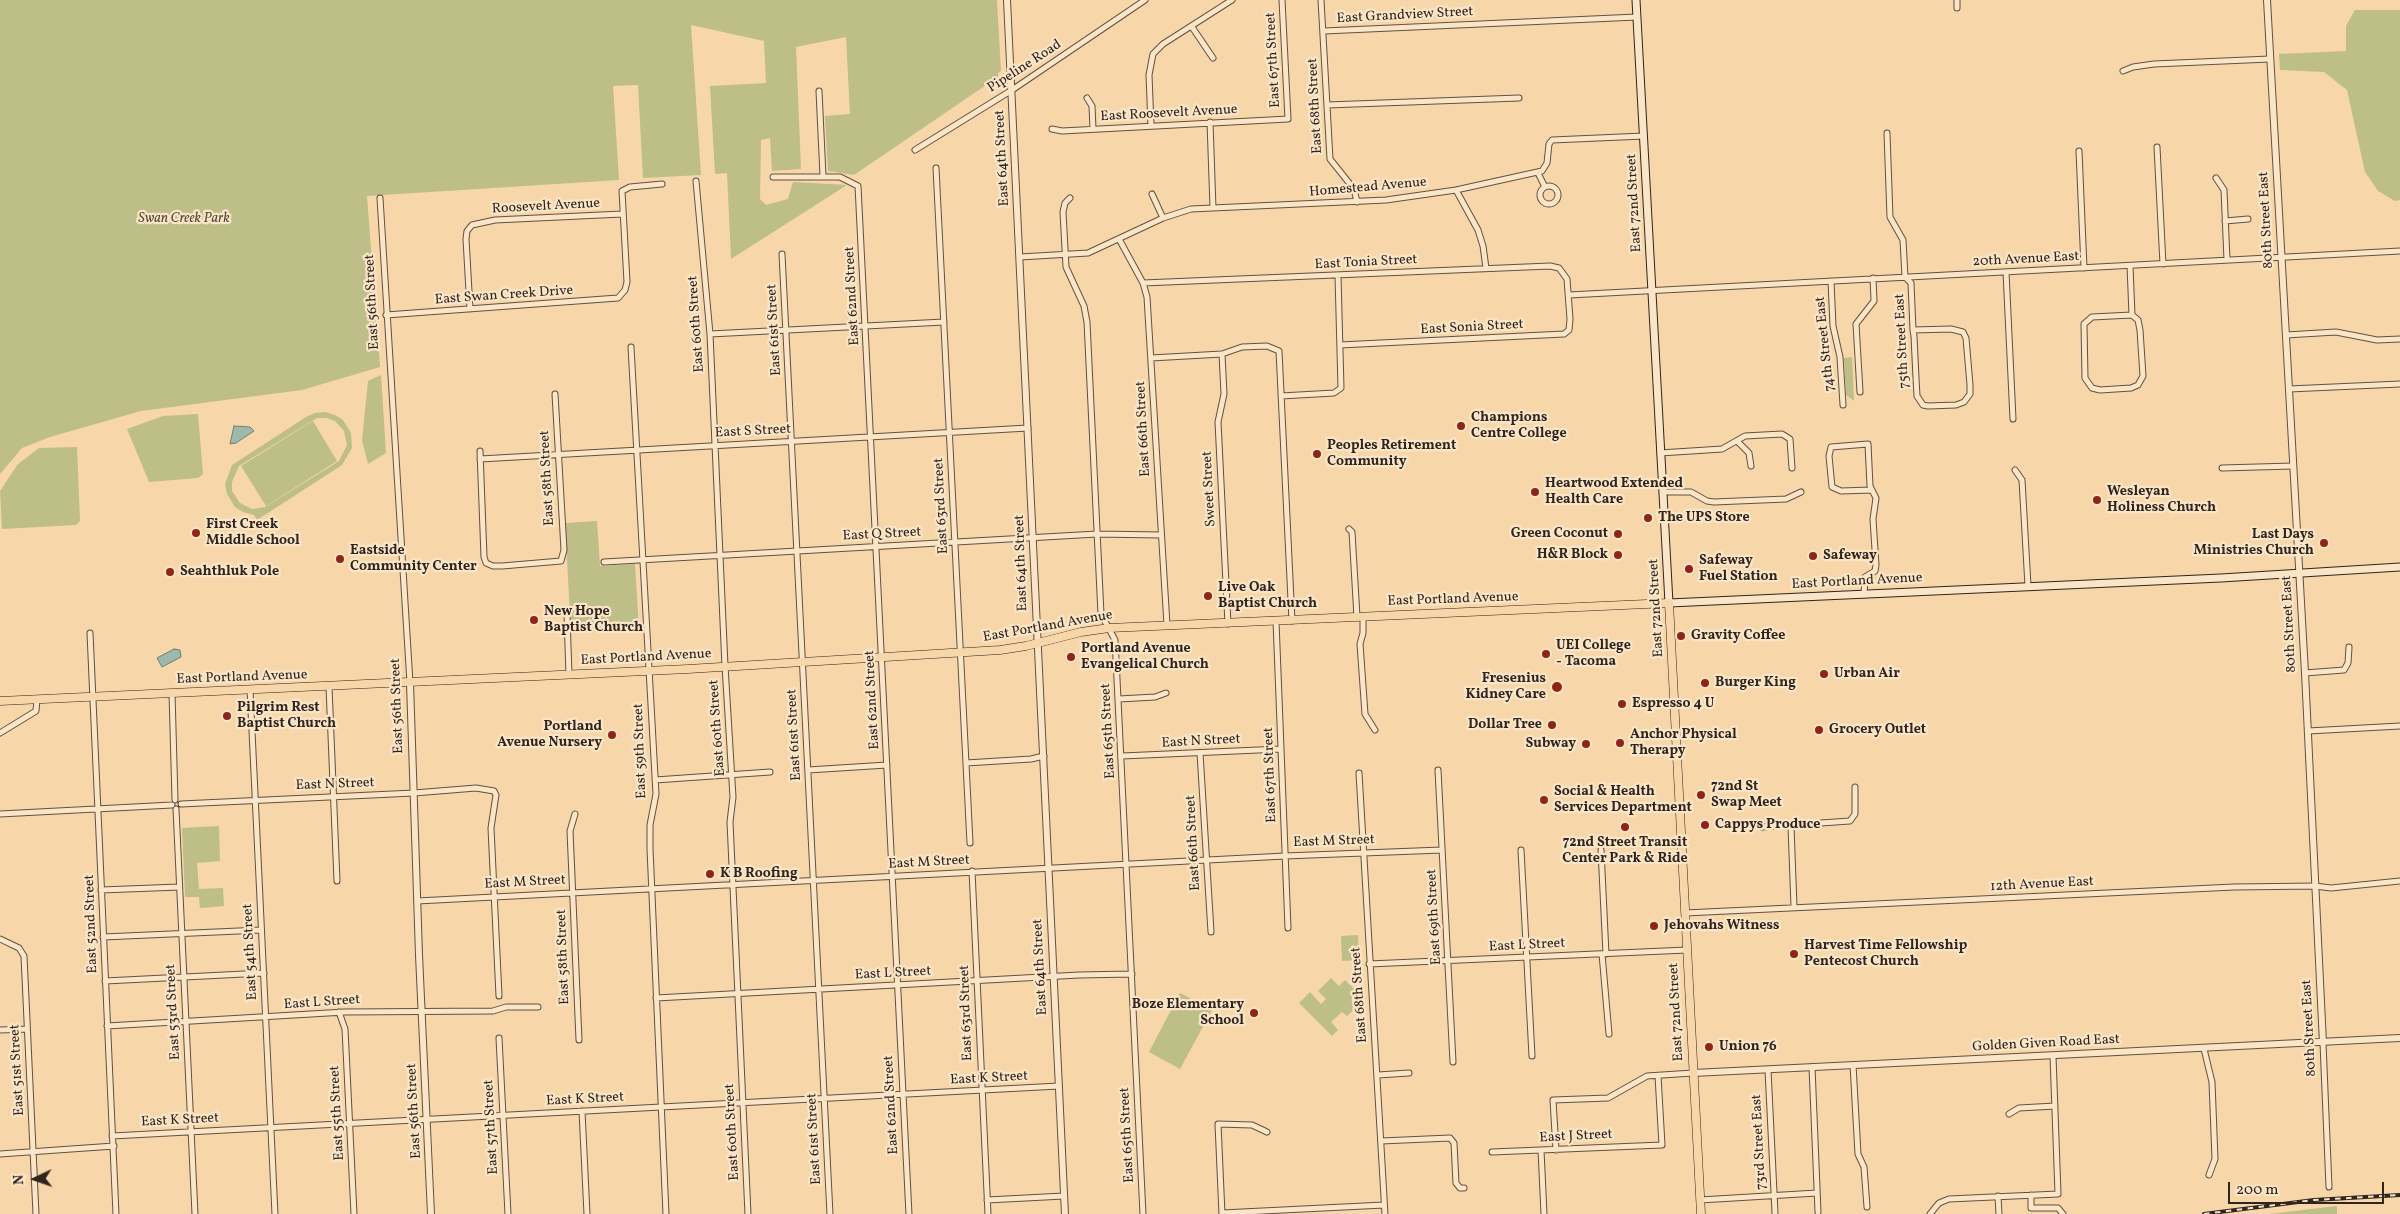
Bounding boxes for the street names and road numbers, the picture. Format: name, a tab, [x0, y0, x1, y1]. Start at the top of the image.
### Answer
street label: East Grandview Street	[1336, 4, 1474, 28]
street label: East 67th Street	[1263, 12, 1285, 108]
street label: Pipeline Road	[985, 37, 1065, 97]
street label: East 68th Street	[1305, 58, 1327, 154]
street label: East Roosevelt Avenue	[1100, 102, 1238, 126]
street label: East 64th Street	[992, 109, 1014, 207]
street label: East 72nd Street	[1624, 153, 1646, 253]
street label: 80th Street East	[2256, 171, 2278, 269]
street label: Homestead Avenue	[1309, 174, 1427, 202]
street label: Roosevelt Avenue	[492, 196, 600, 218]
street label: East 62nd Street	[842, 246, 864, 346]
street label: 20th Avenue East	[1972, 249, 2080, 271]
street label: East Tonia Street	[1314, 252, 1418, 274]
street label: East 56th Street	[362, 254, 384, 350]
street label: East 60th Street	[685, 275, 709, 373]
street label: East Swan Creek Drive	[434, 283, 574, 309]
street label: East 61st Street	[764, 284, 786, 376]
street label: 75th Street East	[1892, 293, 1914, 389]
street label: 74th Street East	[1813, 296, 1839, 392]
street label: East Sonia Street	[1420, 317, 1524, 339]
street label: East 66th Street	[1133, 381, 1155, 477]
street label: East S Street	[714, 422, 792, 442]
street label: East 58th Street	[537, 430, 559, 526]
street label: Sweet Street	[1200, 451, 1220, 527]
street label: East 63rd Street	[931, 457, 953, 555]
street label: East 64th Street	[1012, 514, 1032, 612]
street label: East Q Street	[842, 525, 922, 545]
street label: East 72nd Street	[1646, 558, 1668, 658]
street label: East Portland Avenue	[1791, 570, 1923, 594]
street label: 80th Street East	[2279, 575, 2301, 673]
street label: East Portland Avenue	[1387, 589, 1519, 611]
street label: East Portland Avenue	[982, 607, 1114, 647]
street label: East Portland Avenue	[580, 646, 712, 670]
street label: East 62nd Street	[862, 650, 884, 750]
street label: East 56th Street	[388, 658, 408, 754]
street label: East Portland Avenue	[176, 667, 308, 689]
street label: East 60th Street	[706, 679, 730, 777]
street label: East 65th Street	[1098, 683, 1120, 779]
street label: East 61st Street	[784, 689, 806, 781]
street label: East 59th Street	[631, 703, 651, 799]
street label: East 67th Street	[1261, 727, 1281, 823]
street label: East N Street	[1161, 732, 1241, 752]
street label: East N Street	[295, 775, 375, 795]
street label: East 66th Street	[1183, 795, 1205, 891]
street label: East M Street	[1293, 832, 1375, 852]
street label: East M Street	[888, 852, 970, 874]
street label: East 69th Street	[1424, 869, 1446, 965]
street label: East M Street	[484, 872, 566, 894]
street label: East 52nd Street	[82, 874, 102, 974]
street label: 12th Avenue East	[1990, 874, 2094, 896]
street label: East 54th Street	[240, 903, 262, 1001]
street label: East 58th Street	[554, 909, 574, 1005]
street label: East 64th Street	[1030, 918, 1052, 1016]
street label: East L Street	[1488, 936, 1566, 956]
street label: East 68th Street	[1348, 947, 1372, 1043]
street label: East 72nd Street	[1666, 962, 1688, 1062]
street label: East 53rd Street	[163, 963, 185, 1061]
street label: East L Street	[854, 964, 932, 984]
street label: East 63rd Street	[957, 965, 977, 1061]
street label: 80th Street East	[2299, 979, 2321, 1077]
street label: East L Street	[283, 992, 361, 1014]
street label: East 51st Street	[7, 1024, 29, 1116]
street label: Golden Given Road East	[1972, 1032, 2120, 1056]
street label: East 62nd Street	[881, 1055, 903, 1155]
street label: East 56th Street	[404, 1063, 426, 1159]
street label: East 55th Street	[327, 1065, 349, 1161]
street label: East K Street	[950, 1069, 1028, 1089]
street label: East 57th Street	[481, 1079, 503, 1175]
street label: East 60th Street	[722, 1083, 744, 1181]
street label: East 65th Street	[1117, 1087, 1139, 1183]
street label: East K Street	[546, 1090, 624, 1110]
street label: East 61st Street	[804, 1093, 826, 1185]
street label: 73rd Street East	[1749, 1094, 1771, 1190]
street label: East K Street	[141, 1111, 219, 1131]
street label: East J Street	[1539, 1127, 1613, 1147]

